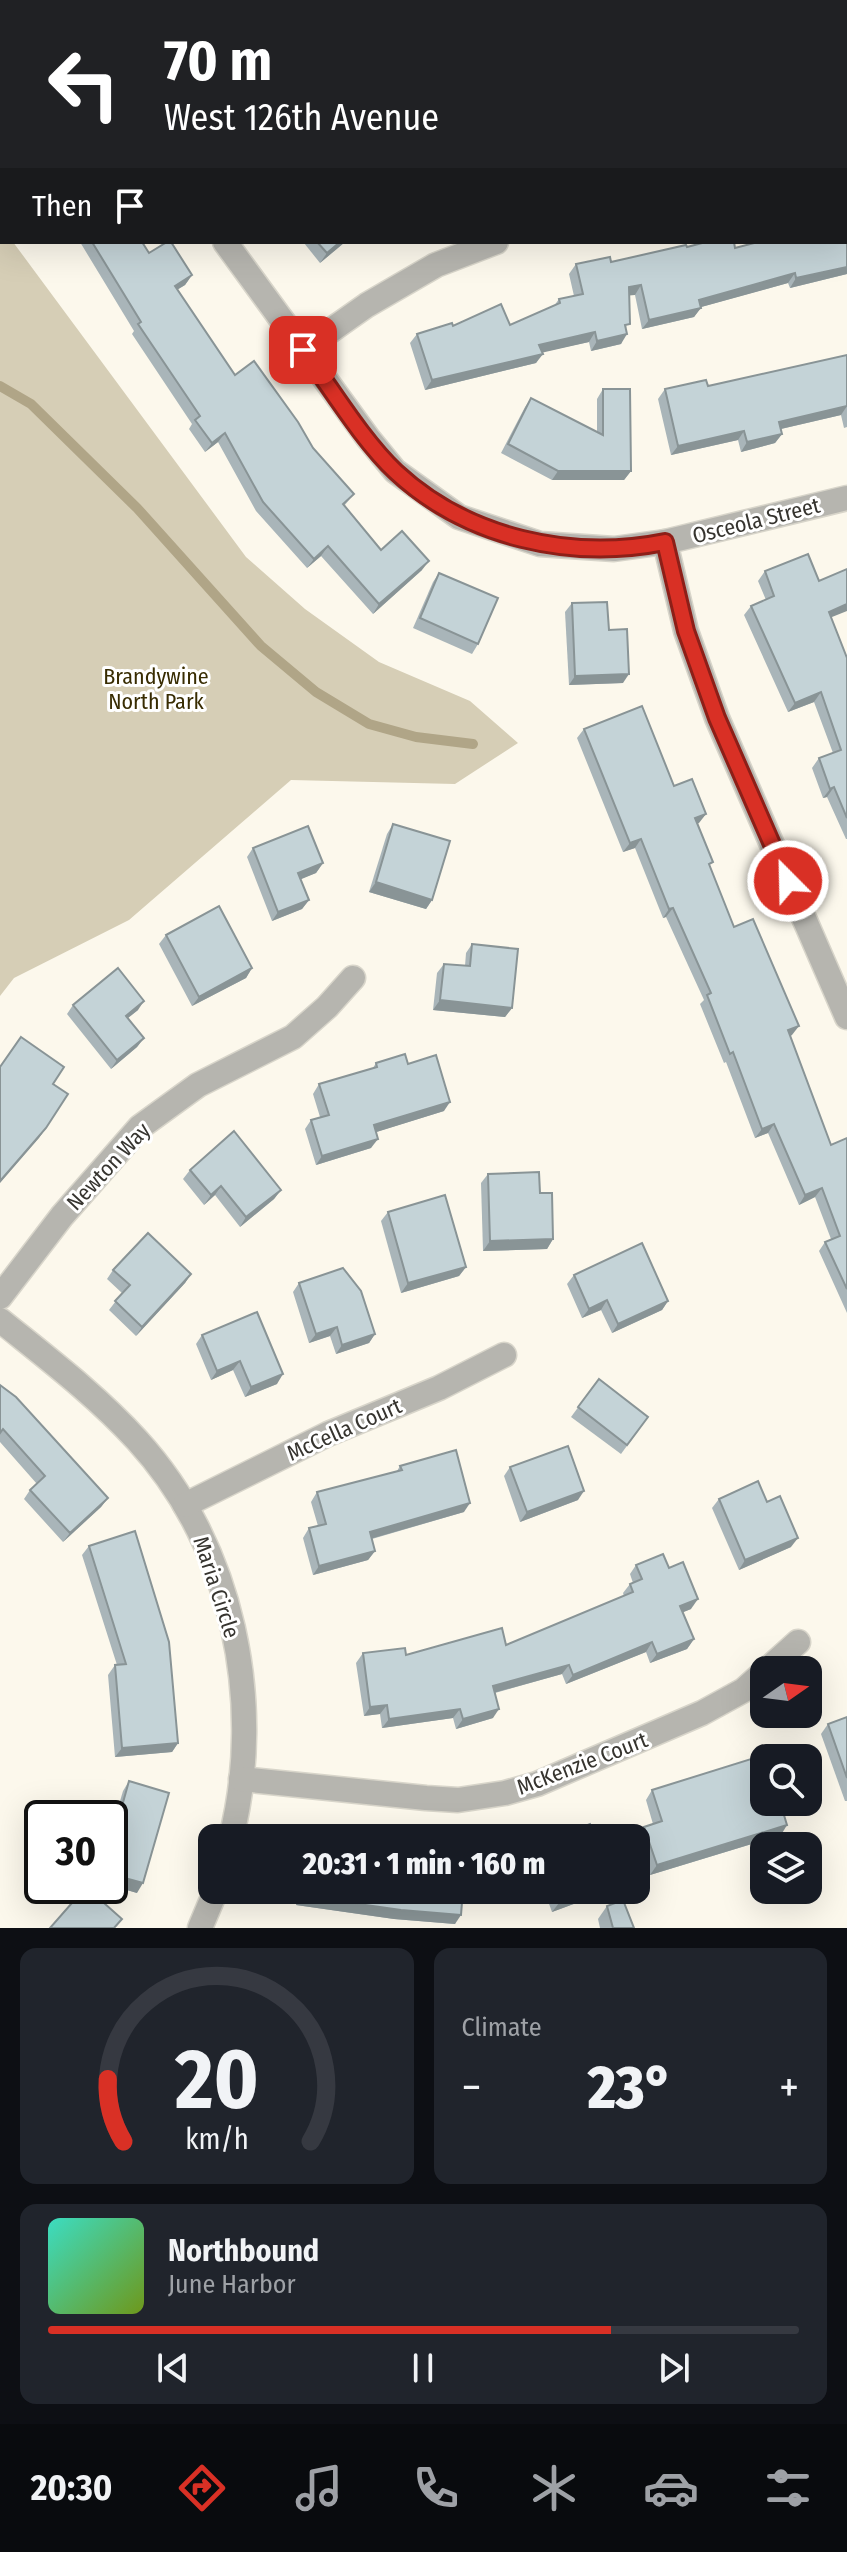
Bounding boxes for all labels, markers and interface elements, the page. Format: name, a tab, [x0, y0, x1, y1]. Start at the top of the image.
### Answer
text: 70 m	[164, 28, 272, 95]
icon: left	[32, 32, 136, 136]
text: West 126th Avenue	[164, 96, 439, 140]
icon: arrive	[108, 184, 152, 228]
text: Then	[32, 188, 92, 224]
pin	[269, 316, 337, 384]
icon: arrive	[281, 328, 325, 372]
street label: Osceola Street	[690, 491, 823, 549]
park label: Brandywine North Park	[103, 663, 209, 715]
position arrow	[746, 839, 830, 923]
street label: Newton Way	[61, 1117, 156, 1216]
street label: McCella Court	[283, 1392, 407, 1467]
street label: Maria Circle	[187, 1533, 246, 1641]
north arrow	[750, 1656, 822, 1728]
map controls	[750, 1656, 822, 1904]
street label: McKenzie Court	[513, 1726, 652, 1801]
button: search	[750, 1744, 822, 1816]
speed limit sign: 30	[24, 1800, 128, 1904]
button: layers	[750, 1832, 822, 1904]
text: 20:31 · 1 min · 160 m	[303, 1846, 545, 1882]
text: Climate	[462, 2012, 542, 2043]
text: 20	[174, 2030, 259, 2130]
text: 23°	[588, 2052, 673, 2124]
text: −	[462, 2061, 481, 2114]
text: +	[779, 2061, 799, 2114]
text: km/h	[185, 2122, 249, 2157]
text: Northbound	[168, 2233, 319, 2269]
text: June Harbor	[168, 2269, 296, 2300]
icon: previous	[151, 2346, 195, 2390]
icon: pause	[401, 2346, 445, 2390]
icon: next	[652, 2346, 696, 2390]
icon: directions	[174, 2460, 230, 2516]
icon: music	[291, 2460, 347, 2516]
icon: phone	[408, 2460, 464, 2516]
icon: climate	[526, 2460, 582, 2516]
icon: car	[643, 2460, 699, 2516]
icon: filters	[760, 2460, 816, 2516]
text: 20:30	[31, 2466, 112, 2510]

